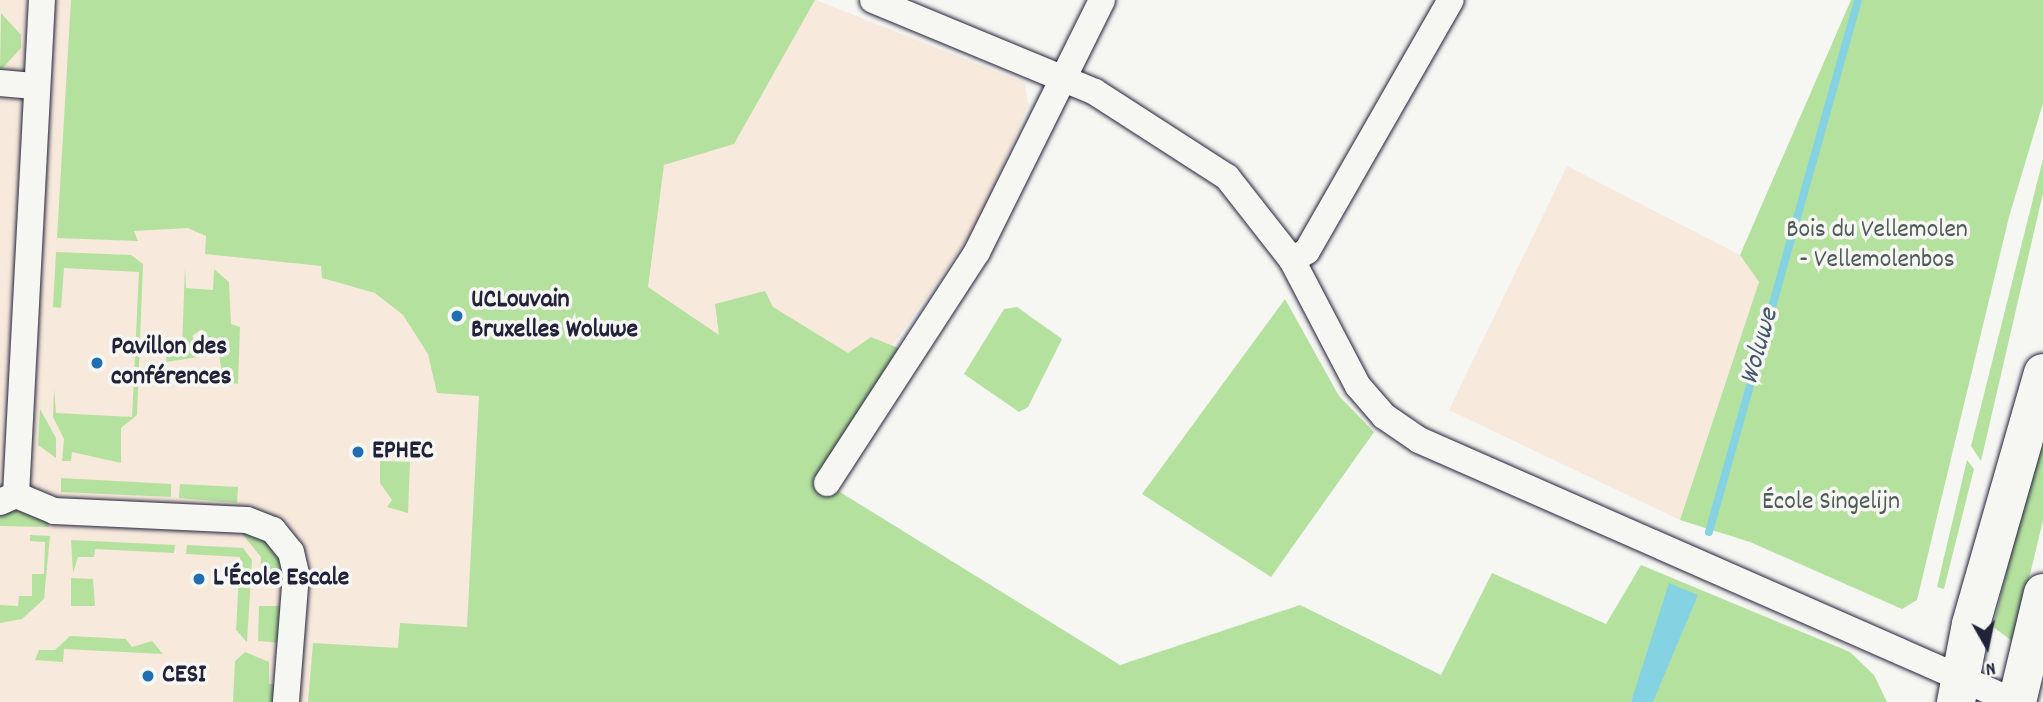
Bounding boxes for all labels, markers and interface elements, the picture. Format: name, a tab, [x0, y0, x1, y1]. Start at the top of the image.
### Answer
park label: Bois du Vellemolen - Vellemolenbos	[1786, 215, 1968, 276]
place label: UCLouvain Bruxelles Woluwe	[471, 285, 638, 346]
water label: Woluwe	[1734, 305, 1788, 389]
marker: UCLouvain Bruxelles Woluwe	[449, 308, 465, 324]
place label: Pavillon des conférences	[111, 332, 231, 394]
marker: Pavillon des conférences	[89, 355, 105, 371]
place label: EPHEC	[372, 436, 434, 468]
marker: EPHEC	[350, 444, 366, 460]
park label: École Singelijn	[1762, 487, 1900, 519]
place label: L'École Escale	[213, 563, 349, 595]
marker: L'École Escale	[191, 571, 207, 587]
north arrow	[1952, 611, 2022, 681]
text: N	[1984, 653, 1997, 681]
place label: CESI	[162, 660, 206, 692]
marker: CESI	[140, 668, 156, 684]

